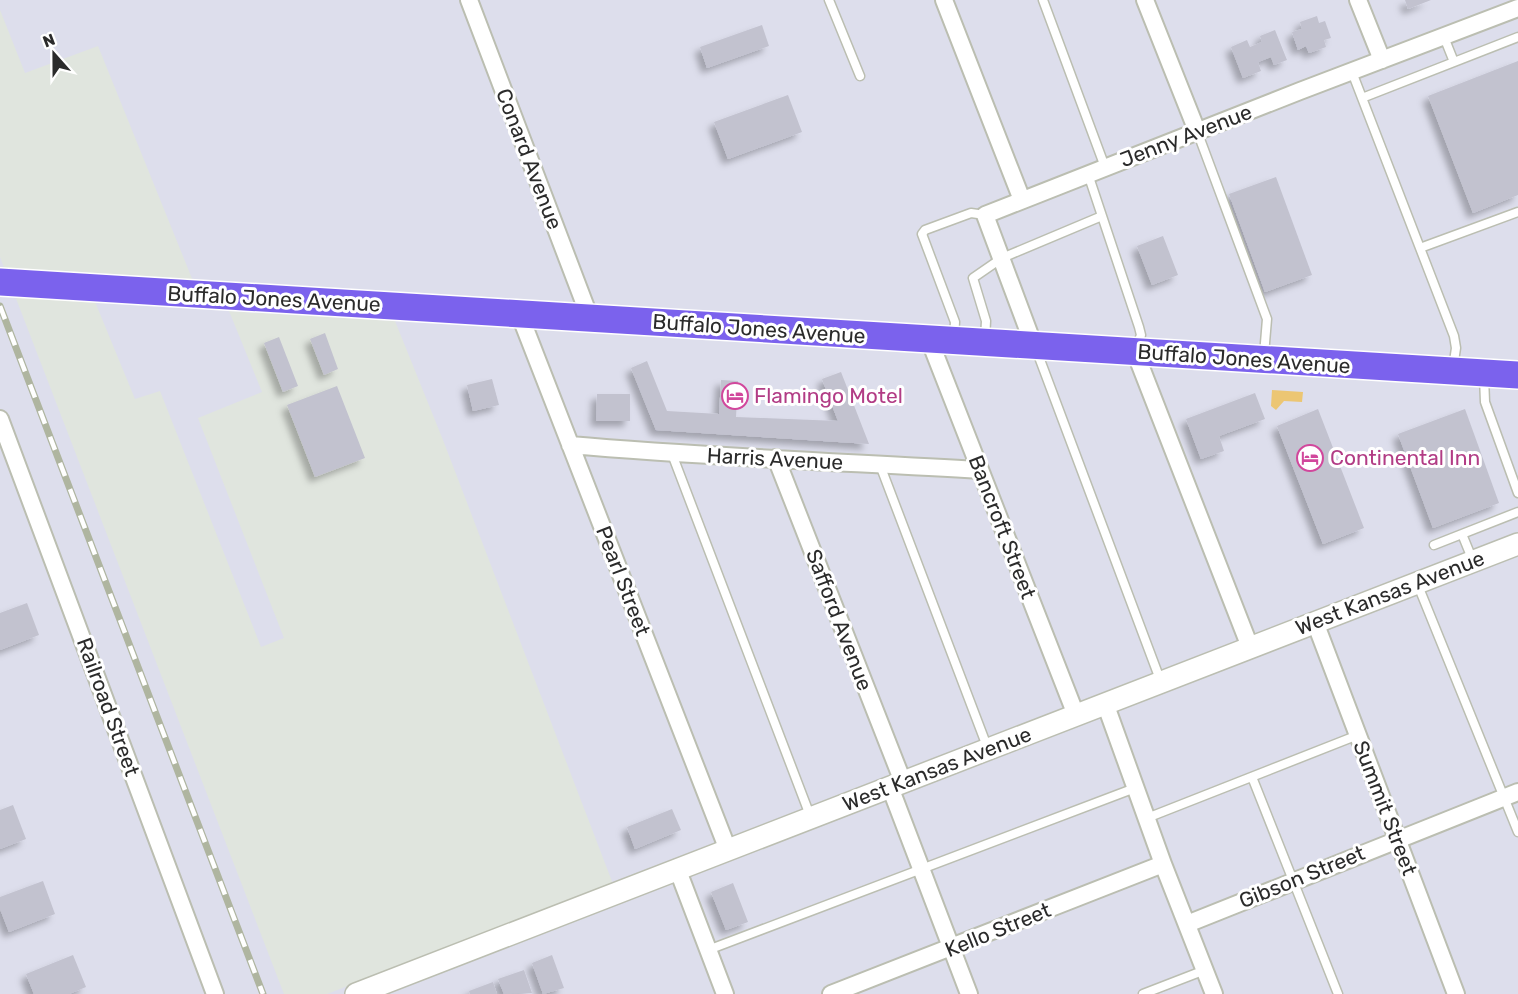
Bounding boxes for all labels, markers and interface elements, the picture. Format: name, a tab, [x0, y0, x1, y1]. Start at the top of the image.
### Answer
north arrow	[24, 24, 84, 84]
text: N	[40, 30, 58, 51]
street label: Conard Avenue	[491, 85, 568, 233]
street label: Jenny Avenue	[1116, 99, 1255, 172]
street label: Buffalo Jones Avenue	[167, 280, 381, 317]
street label: Buffalo Jones Avenue	[652, 309, 866, 348]
street label: Buffalo Jones Avenue	[1137, 339, 1351, 378]
hotel icon: Flamingo Motel	[720, 381, 750, 411]
place label: Flamingo Motel	[754, 383, 903, 408]
street label: Harris Avenue	[706, 442, 844, 475]
hotel icon: Continental Inn	[1295, 443, 1325, 473]
place label: Continental Inn	[1330, 445, 1480, 470]
street label: Bancroft Street	[964, 451, 1041, 602]
street label: Pearl Street	[591, 522, 656, 639]
street label: West Kansas Avenue	[1292, 545, 1488, 640]
street label: Safford Avenue	[801, 546, 878, 694]
street label: Railroad Street	[72, 634, 145, 779]
street label: West Kansas Avenue	[839, 721, 1035, 816]
street label: Summit Street	[1348, 737, 1423, 879]
street label: Gibson Street	[1235, 840, 1368, 913]
street label: Kello Street	[941, 897, 1054, 962]

